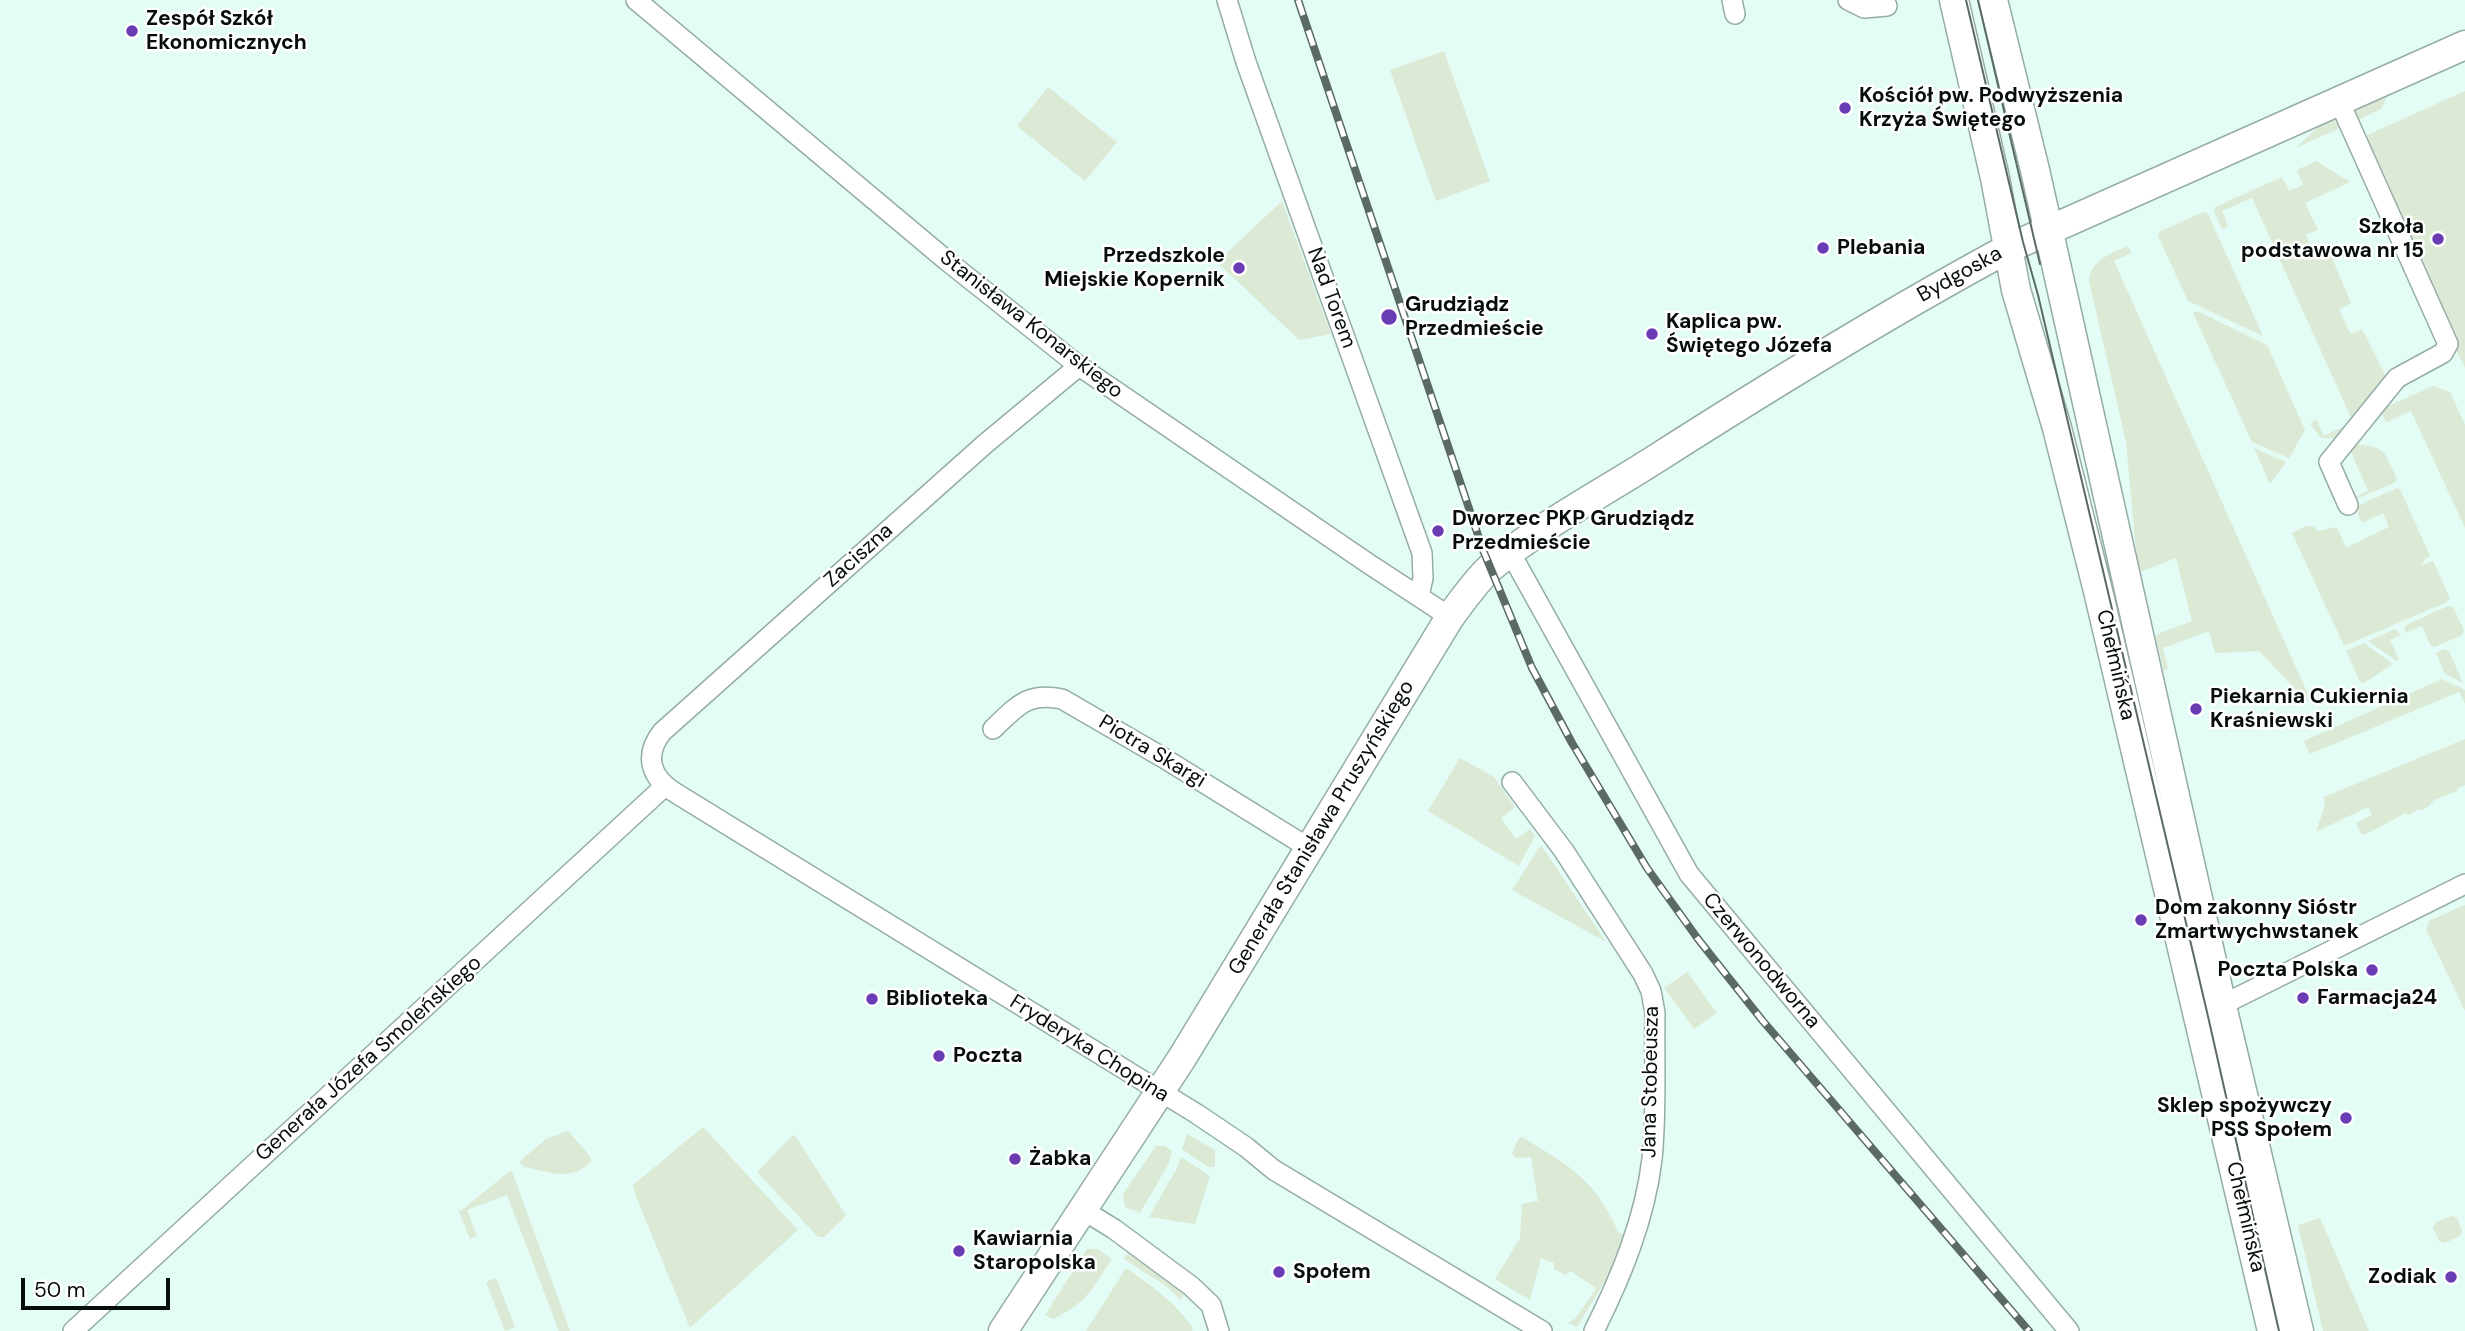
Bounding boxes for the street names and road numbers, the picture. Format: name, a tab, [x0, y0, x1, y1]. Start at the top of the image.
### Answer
street label: Bydgoska	[1913, 242, 2007, 308]
street label: Nad Torem	[1301, 244, 1361, 352]
street label: Stanisława Konarskiego	[934, 246, 1128, 404]
street label: Zaciszna	[820, 519, 898, 593]
street label: Chełmińska	[2090, 607, 2140, 723]
street label: Generała Stanisława Pruszyńskiego	[1224, 676, 1420, 980]
street label: Piotra Skargi	[1094, 710, 1210, 794]
street label: Czerwonodworna	[1697, 888, 1825, 1034]
street label: Generała Józefa Smoleńskiego	[251, 951, 487, 1167]
street label: Fryderyka Chopina	[1005, 990, 1173, 1108]
street label: Jana Stobeusza	[1637, 1006, 1665, 1158]
street label: Chełmińska	[2220, 1159, 2270, 1275]

